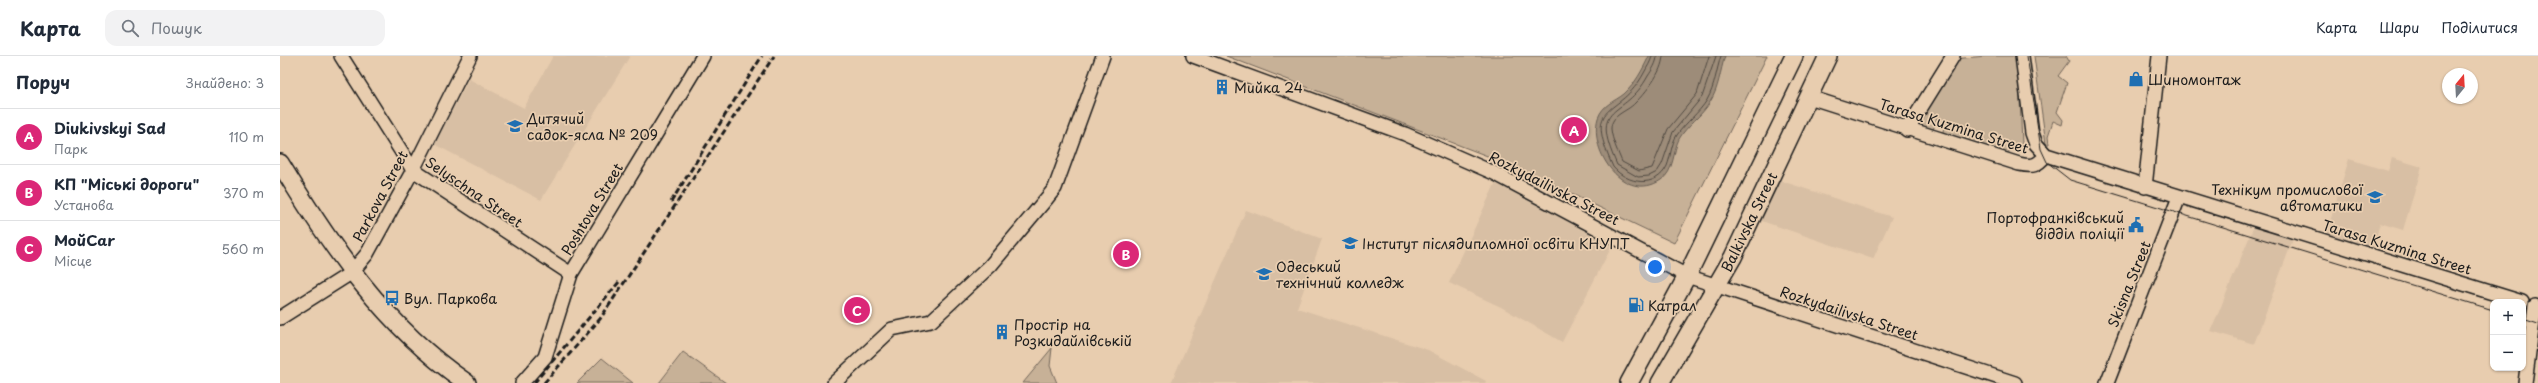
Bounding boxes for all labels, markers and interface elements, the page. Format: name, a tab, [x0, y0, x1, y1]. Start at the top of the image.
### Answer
search box	[105, 10, 385, 46]
text: Карта	[20, 14, 81, 42]
text: Пошук	[151, 16, 202, 39]
icon: search	[119, 17, 141, 39]
text: Карта	[2316, 17, 2357, 38]
text: Шари	[2379, 17, 2419, 38]
text: Поділитися	[2441, 17, 2518, 38]
north arrow	[2442, 68, 2478, 104]
text: Поруч	[16, 69, 70, 95]
place label: Шиномонтаж	[2148, 69, 2242, 90]
shop icon: Шиномонтаж	[2127, 70, 2145, 88]
text: Знайдено: 3	[186, 73, 264, 92]
place label: Мийка 24	[1234, 77, 1303, 98]
building icon: Мийка 24	[1213, 78, 1231, 96]
street label: Tarasa Kuzmina Street	[1877, 93, 2032, 159]
place label: Дитячий садок-ясла № 209	[526, 108, 658, 145]
pin: A	[1561, 115, 1587, 145]
text: Diukivskyi Sad	[54, 116, 166, 139]
school or university icon: Дитячий садок-ясла № 209	[506, 117, 524, 135]
text: A	[24, 127, 34, 146]
text: 110 m	[229, 127, 264, 146]
text: Парк	[54, 139, 88, 158]
street label: Parkova Street	[347, 146, 413, 245]
street label: Rozkydailivska Street	[1485, 146, 1623, 230]
street label: Selyschna Street	[421, 152, 527, 233]
street label: Poshtova Street	[556, 159, 628, 259]
street label: Balkivska Street	[1716, 168, 1782, 276]
text: КП "Міські дороги"	[54, 172, 199, 195]
place label: Технікум промислової автоматики	[2211, 179, 2364, 216]
text: B	[25, 183, 33, 202]
text: 370 m	[223, 183, 264, 202]
school or university icon: Технікум промислової автоматики	[2366, 188, 2384, 206]
text: Установа	[54, 195, 114, 214]
place label: Портофранківський відділ поліції	[1987, 207, 2125, 244]
street label: Tarasa Kuzmina Street	[2320, 214, 2475, 280]
public building icon: Портофранківський відділ поліції	[2127, 216, 2145, 234]
text: МойCar	[54, 228, 115, 251]
place label: Інститут післядипломної освіти КНУПТ	[1362, 233, 1630, 254]
school or university icon: Інститут післядипломної освіти КНУПТ	[1341, 234, 1359, 252]
street label: Skisna Street	[2102, 237, 2156, 330]
text: C	[24, 239, 34, 258]
text: 560 m	[222, 239, 264, 258]
pin: B	[1113, 239, 1139, 269]
text: Місце	[54, 251, 92, 270]
place label: Одеський технічний колледж	[1276, 256, 1404, 293]
your location	[1645, 257, 1665, 277]
school or university icon: Одеський технічний колледж	[1255, 265, 1273, 283]
street label: Rozkydailivska Street	[1777, 281, 1921, 345]
place label: Вул. Паркова	[404, 288, 497, 309]
bus stop icon: Вул. Паркова	[383, 289, 401, 307]
pin: C	[844, 295, 870, 325]
place label: Катрал	[1648, 295, 1697, 316]
fuel station icon: Катрал	[1627, 296, 1645, 314]
map controls	[2490, 299, 2526, 371]
button: +	[2490, 299, 2526, 335]
place label: Простір на Розкидайлівській	[1014, 314, 1132, 351]
building icon: Простір на Розкидайлівській	[993, 323, 1011, 341]
button: −	[2490, 335, 2526, 371]

